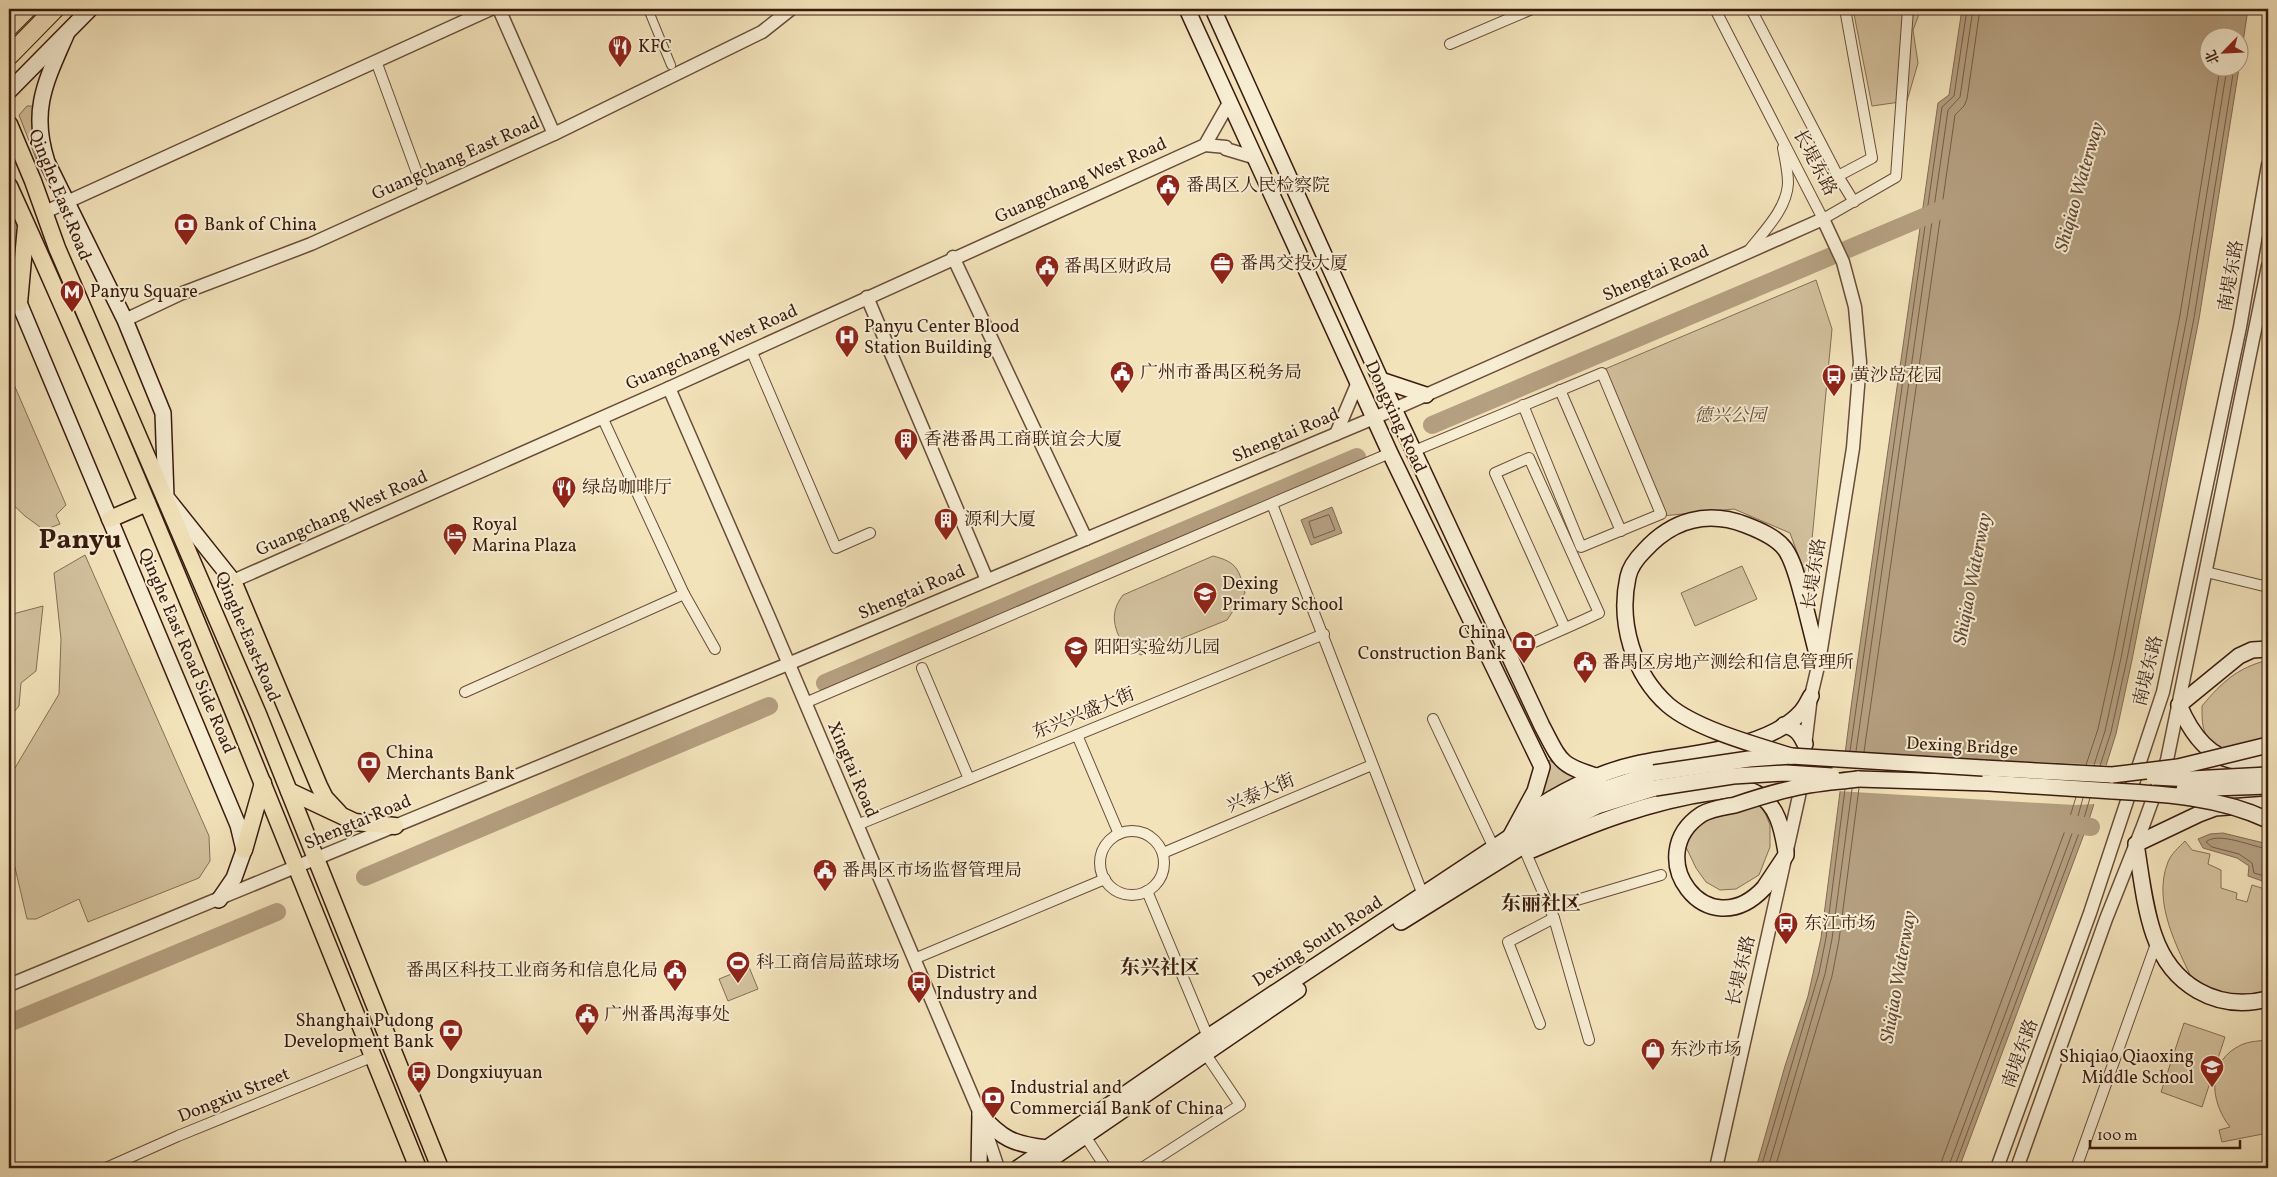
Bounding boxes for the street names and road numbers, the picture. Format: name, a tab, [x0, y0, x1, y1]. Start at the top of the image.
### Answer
street label: Guangchang East Road	[368, 111, 544, 207]
street label: 长堤东路	[1786, 125, 1842, 201]
street label: Qinghe East Road	[21, 126, 97, 264]
street label: Guangchang West Road	[991, 132, 1171, 230]
street label: 南堤东路	[2213, 238, 2251, 314]
street label: Shengtai Road	[1599, 239, 1713, 309]
street label: Guangchang West Road	[622, 299, 802, 397]
street label: Dongxing Road	[1358, 357, 1432, 477]
street label: Shengtai Road	[1229, 402, 1343, 470]
street label: Guangchang West Road	[252, 465, 432, 563]
street label: 长堤东路	[1797, 536, 1833, 612]
street label: Qinghe East Road Side Road	[131, 544, 241, 758]
street label: Shengtai Road	[855, 559, 969, 627]
street label: Qinghe East Road	[208, 568, 286, 706]
street label: 南堤东路	[2128, 633, 2170, 709]
street label: 东兴兴盛大街	[1029, 682, 1139, 746]
street label: Xingtai Road	[821, 718, 883, 822]
street label: Dexing Bridge	[1905, 732, 2019, 762]
street label: 兴泰大街	[1223, 768, 1299, 820]
street label: Shengtai Road	[301, 789, 415, 857]
street label: Dexing South Road	[1248, 890, 1388, 994]
street label: 长堤东路	[1722, 933, 1762, 1009]
street label: 南堤东路	[1997, 1016, 2045, 1092]
street label: Dongxiu Street	[174, 1062, 294, 1130]

